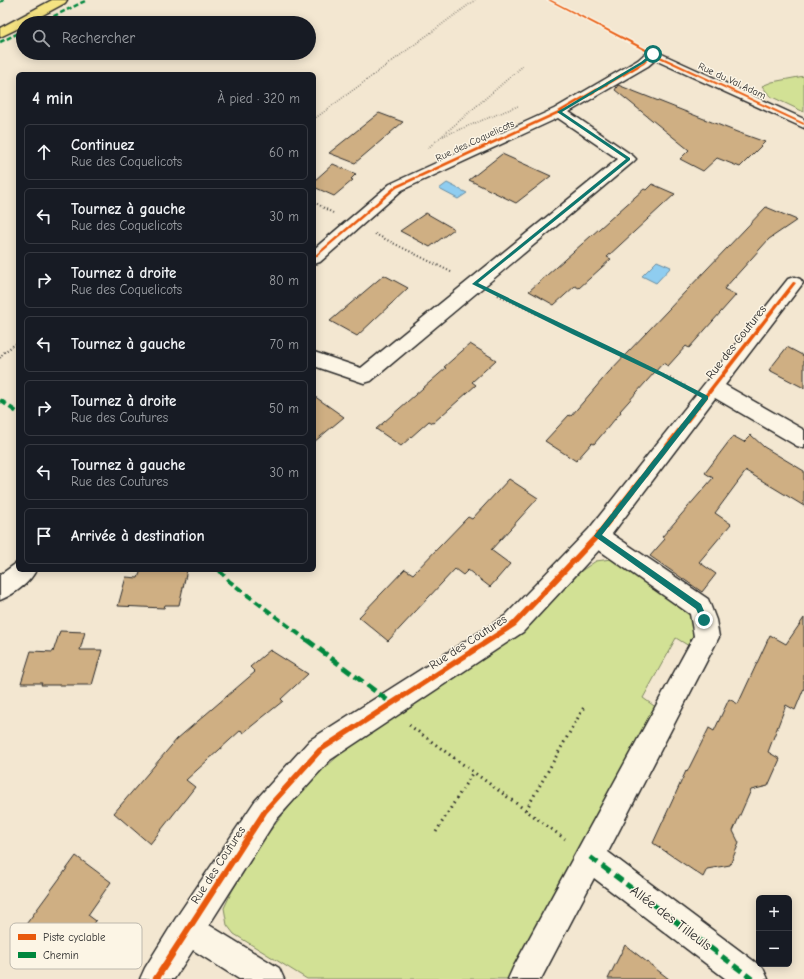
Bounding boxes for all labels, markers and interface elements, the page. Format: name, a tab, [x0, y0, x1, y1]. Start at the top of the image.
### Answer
search box	[16, 16, 316, 60]
icon: search	[30, 27, 52, 49]
text: Rechercher	[62, 29, 135, 47]
route start	[644, 45, 662, 63]
street label: Rue du Val Adam	[696, 60, 768, 102]
text: 4 min	[32, 89, 73, 108]
text: À pied · 320 m	[217, 91, 300, 106]
street label: Rue des Coquelicots	[434, 118, 516, 164]
text: Continuez	[71, 136, 134, 154]
icon: ahead	[33, 141, 55, 163]
text: 60 m	[269, 145, 299, 160]
text: Rue des Coquelicots	[71, 154, 182, 169]
text: Tournez à gauche	[71, 200, 185, 218]
icon: left	[33, 205, 55, 227]
text: 30 m	[269, 209, 299, 224]
text: Rue des Coquelicots	[71, 218, 182, 233]
text: Tournez à droite	[71, 264, 176, 282]
icon: right	[33, 269, 55, 291]
text: 80 m	[269, 273, 299, 288]
text: Rue des Coquelicots	[71, 282, 182, 297]
street label: Rue des Coutures	[703, 302, 769, 382]
icon: left	[33, 333, 55, 355]
text: Tournez à gauche	[71, 335, 185, 353]
text: 70 m	[270, 337, 299, 352]
text: Tournez à droite	[71, 392, 176, 410]
icon: right	[33, 397, 55, 419]
text: 50 m	[269, 401, 299, 416]
text: Rue des Coutures	[71, 410, 168, 425]
text: Tournez à gauche	[71, 456, 185, 474]
icon: left	[33, 461, 55, 483]
text: 30 m	[269, 465, 299, 480]
text: Rue des Coutures	[71, 474, 168, 489]
icon: arrive	[33, 525, 55, 547]
text: Arrivée à destination	[71, 527, 205, 545]
route end	[695, 611, 713, 629]
street label: Rue des Coutures	[427, 612, 509, 672]
street label: Rue des Coutures	[188, 824, 248, 906]
street label: Allée des Tilleuls	[627, 882, 715, 954]
map controls	[756, 895, 792, 967]
button: +	[756, 895, 792, 931]
legend	[10, 923, 142, 969]
text: Piste cyclable	[43, 931, 106, 944]
button: −	[756, 931, 792, 967]
text: Chemin	[43, 949, 79, 962]

